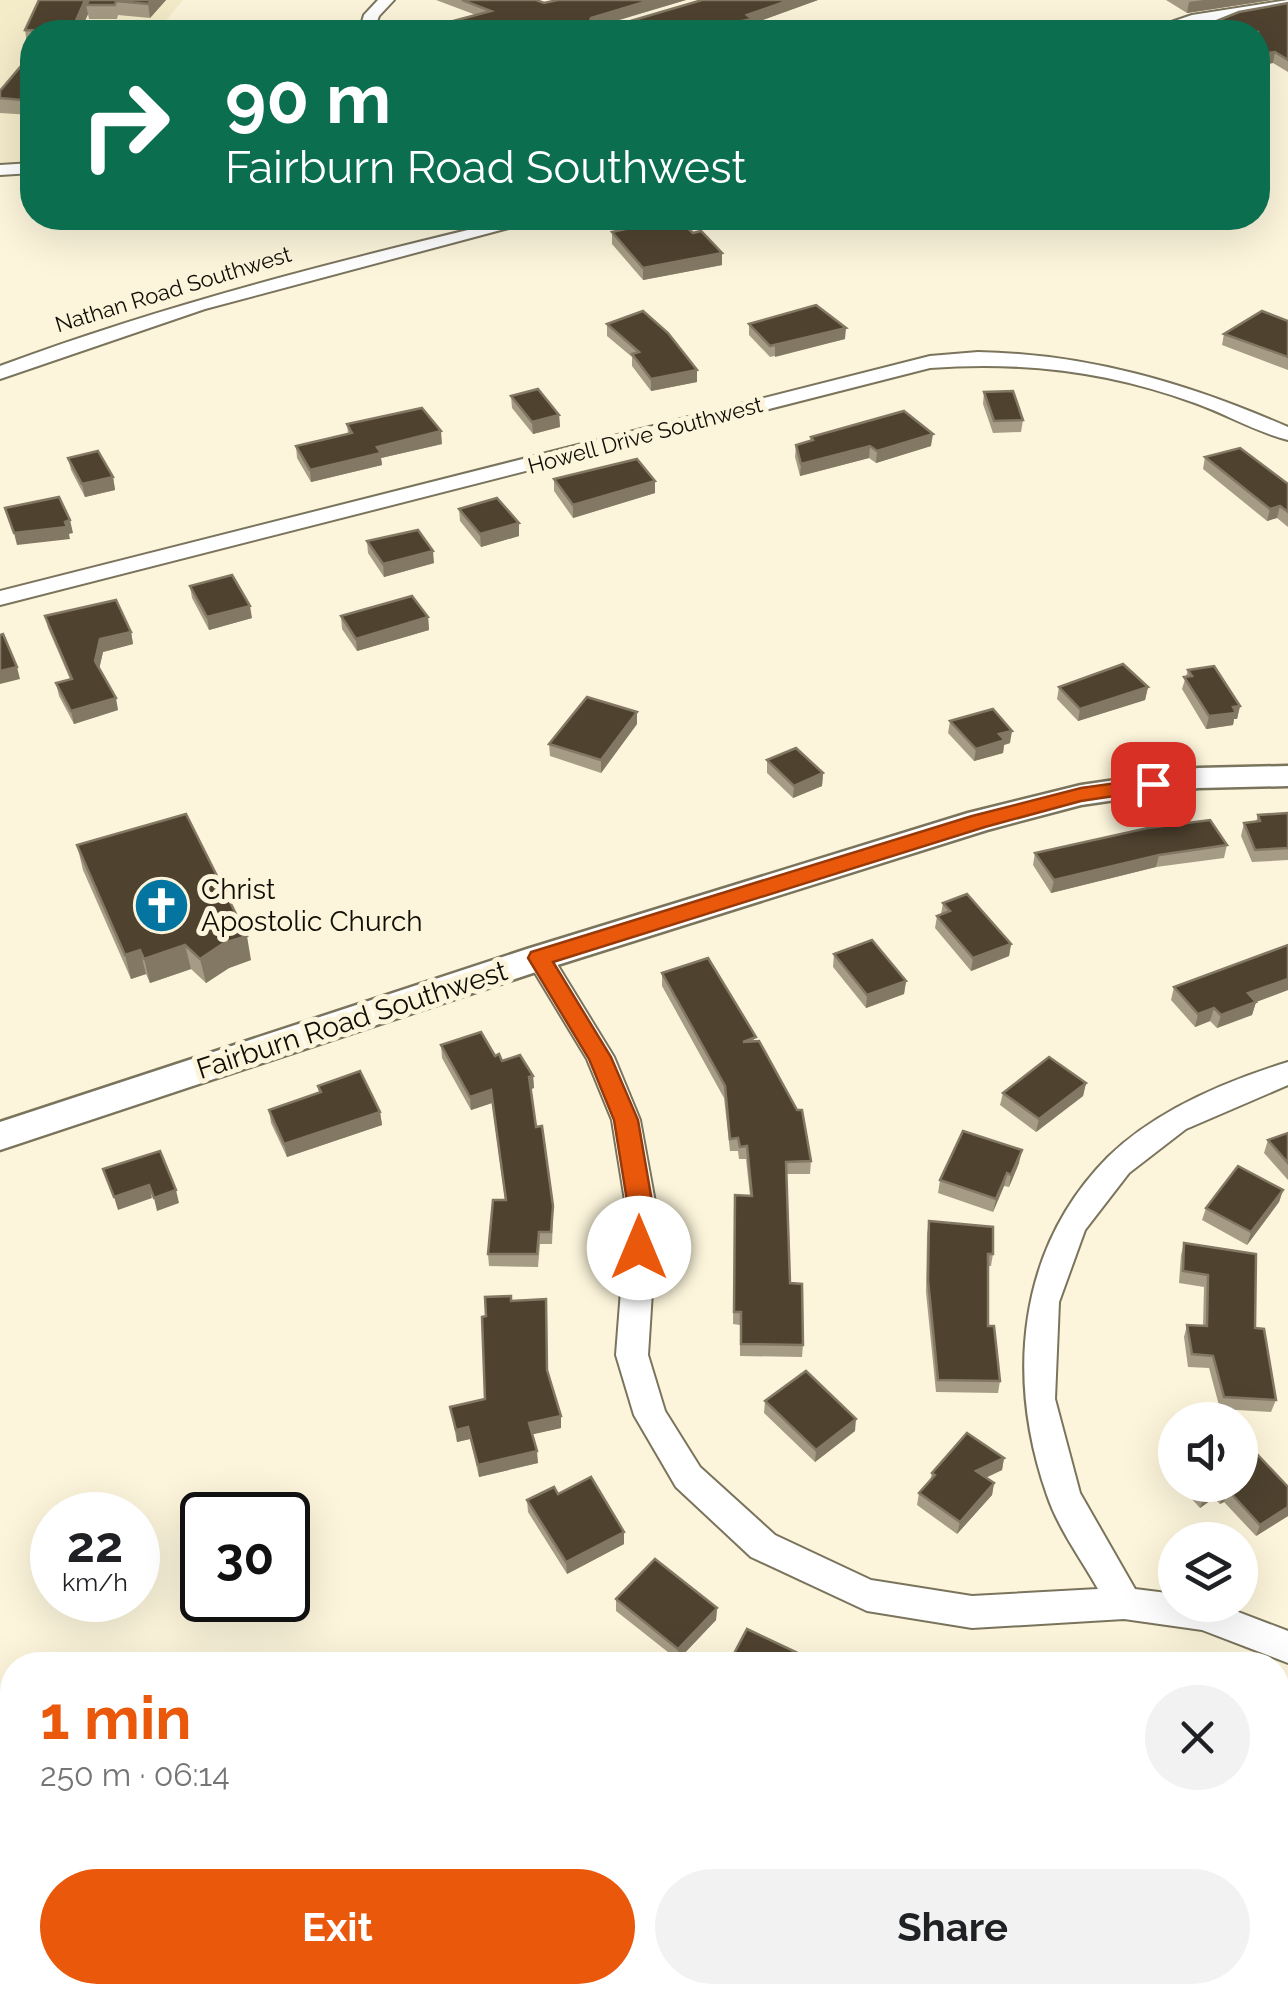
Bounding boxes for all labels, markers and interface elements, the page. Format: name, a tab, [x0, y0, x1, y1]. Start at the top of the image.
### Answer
text: 90 m	[225, 57, 391, 139]
icon: right	[60, 60, 190, 190]
text: Fairburn Road Southwest	[225, 141, 747, 194]
street label: Nathan Road Southwest	[52, 240, 295, 337]
street label: Howell Drive Southwest	[525, 391, 766, 479]
pin	[1111, 742, 1196, 827]
icon: arrive	[1126, 757, 1181, 812]
place label: Christ Apostolic Church	[201, 873, 423, 938]
church icon: Christ Apostolic Church	[132, 875, 192, 935]
street label: Fairburn Road Southwest	[193, 954, 512, 1086]
position arrow	[587, 1196, 691, 1300]
map controls	[1158, 1402, 1258, 1622]
button: sound	[1158, 1402, 1258, 1502]
speed limit sign: 30	[180, 1492, 310, 1622]
text: 22	[67, 1515, 123, 1574]
button: layers	[1158, 1522, 1258, 1622]
text: km/h	[62, 1567, 128, 1597]
text: 1 min	[40, 1683, 191, 1753]
button: close	[1145, 1685, 1250, 1790]
text: 250 m · 06:14	[40, 1756, 230, 1793]
button: Exit	[40, 1869, 635, 1984]
button: Share	[655, 1869, 1250, 1984]

